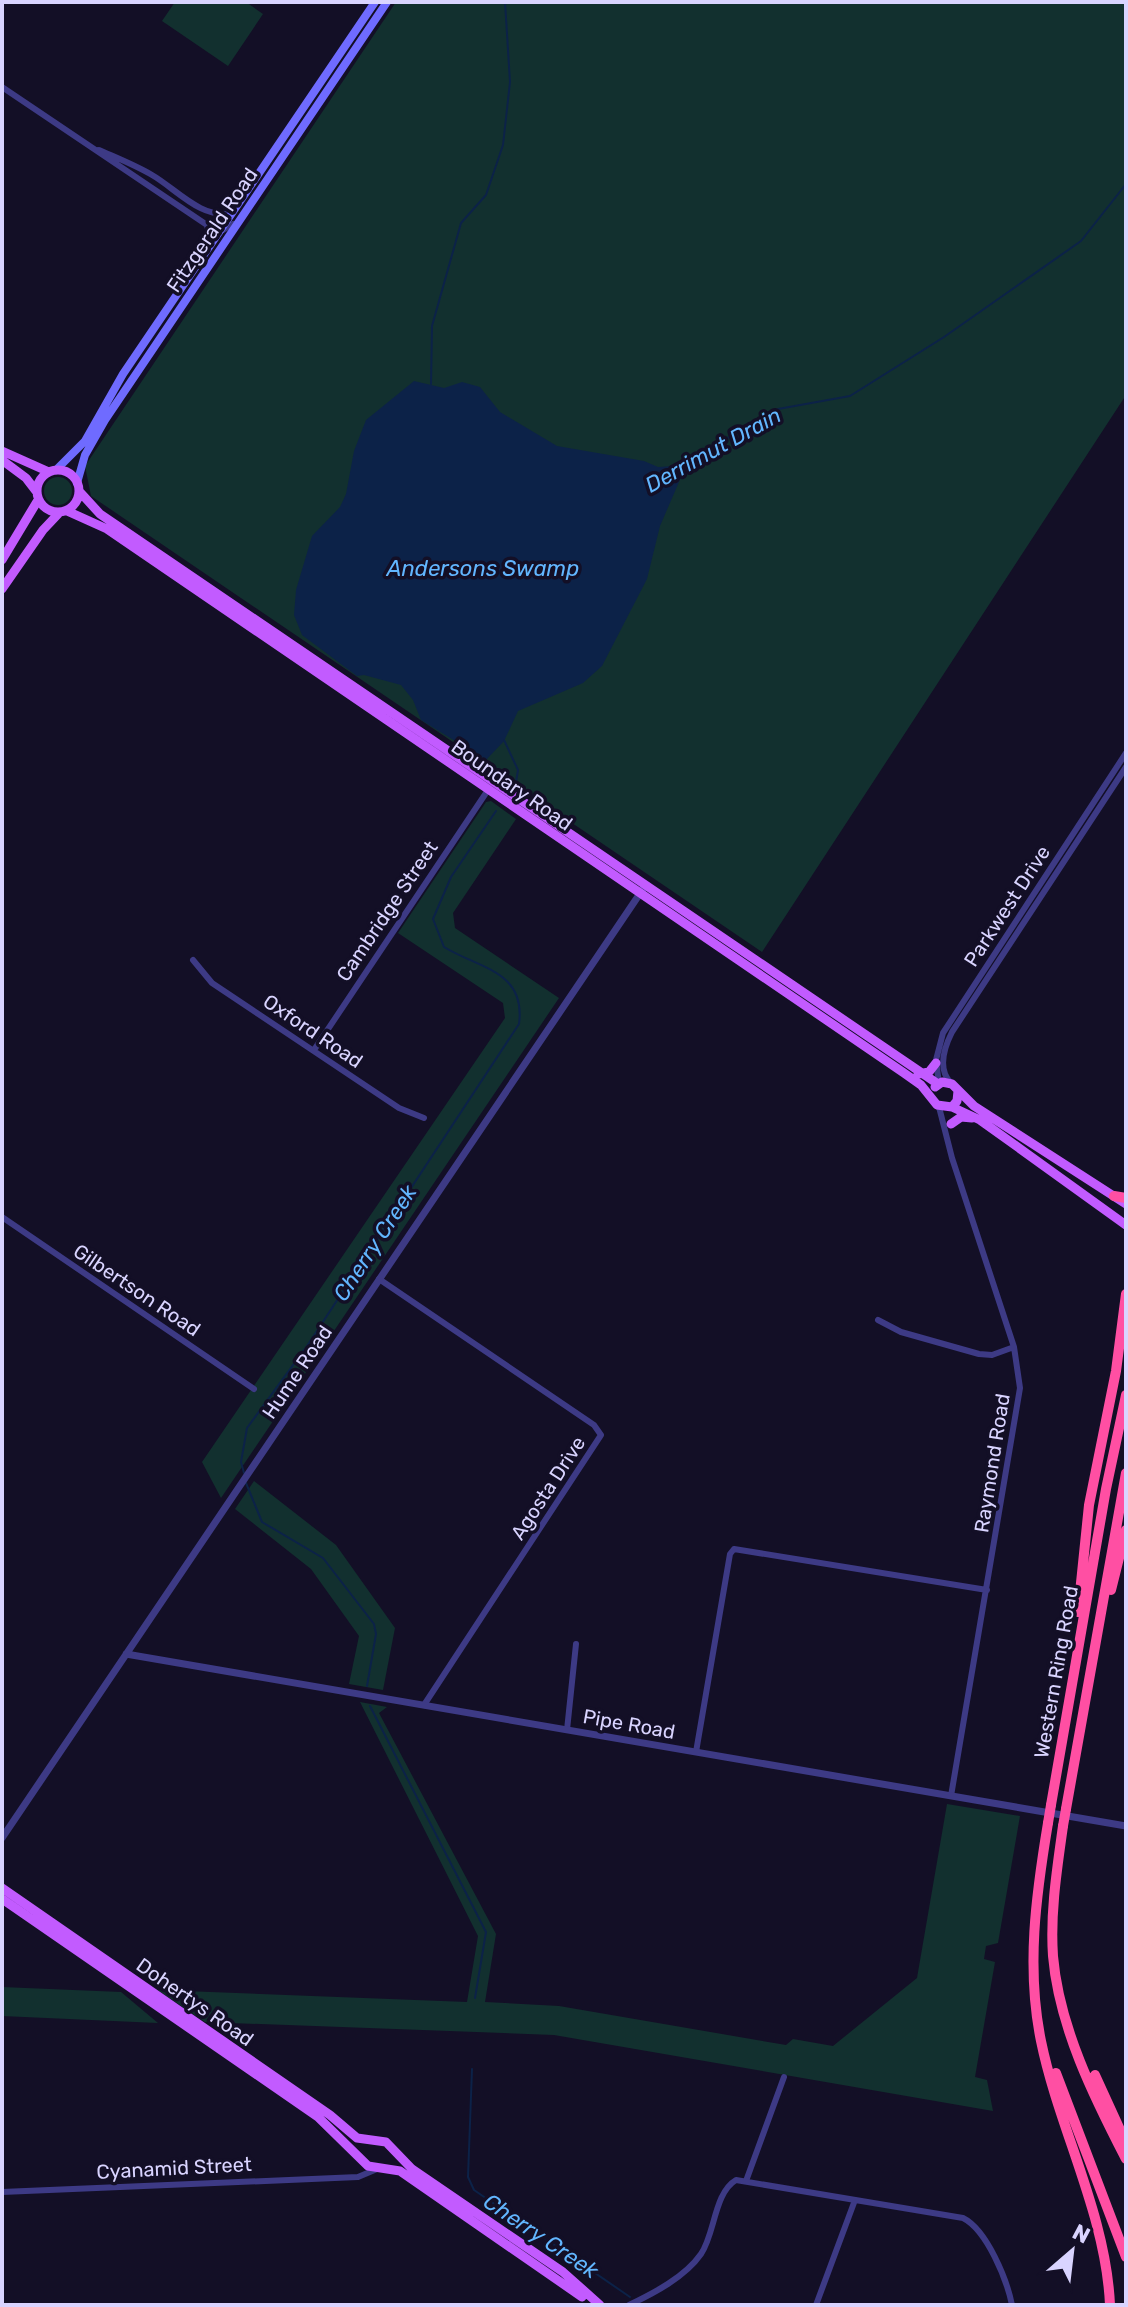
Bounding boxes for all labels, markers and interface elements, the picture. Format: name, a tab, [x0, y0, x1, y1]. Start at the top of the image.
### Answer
street label: Fitzgerald Road	[161, 163, 263, 297]
water label: Derrimut Drain	[640, 401, 786, 499]
water label: Andersons Swamp	[386, 555, 579, 582]
street label: Boundary Road	[447, 734, 577, 836]
street label: Cambridge Street	[331, 836, 443, 986]
street label: Parkwest Drive	[959, 841, 1055, 971]
street label: Oxford Road	[259, 989, 367, 1073]
water label: Cherry Creek	[327, 1179, 423, 1306]
street label: Gilbertson Road	[69, 1239, 205, 1341]
street label: Hume Road	[257, 1321, 337, 1423]
street label: Raymond Road	[969, 1392, 1015, 1534]
street label: Agosta Drive	[506, 1432, 590, 1544]
street label: Western Ring Road	[1029, 1584, 1083, 1760]
street label: Pipe Road	[581, 1704, 677, 1744]
street label: Dohertys Road	[132, 1953, 258, 2051]
street label: Cyanamid Street	[96, 2152, 252, 2184]
water label: Cherry Creek	[478, 2188, 604, 2285]
north arrow	[1032, 2211, 1112, 2291]
text: N	[1068, 2218, 1094, 2249]

